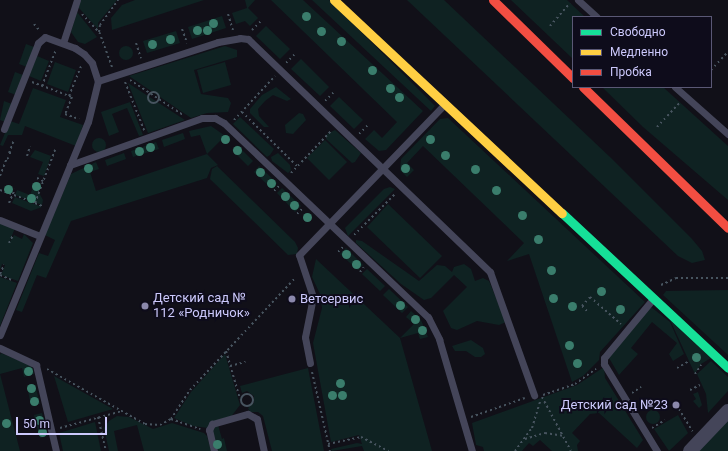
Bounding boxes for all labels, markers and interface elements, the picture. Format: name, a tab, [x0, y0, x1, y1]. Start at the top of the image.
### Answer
legend	[572, 16, 712, 88]
text: Свободно	[610, 25, 666, 39]
text: Медленно	[610, 45, 668, 59]
text: Пробка	[610, 65, 652, 79]
place label: Детский сад № 112 «Родничок»	[153, 291, 250, 322]
place label: Ветсервис	[300, 291, 363, 307]
marker: Ветсервис	[287, 294, 297, 304]
marker: Детский сад № 112 «Родничок»	[140, 301, 150, 311]
place label: Детский сад №23	[561, 397, 668, 413]
marker: Детский сад №23	[671, 400, 681, 410]
scale bar	[18, 409, 109, 435]
text: 50 m	[23, 417, 50, 431]

